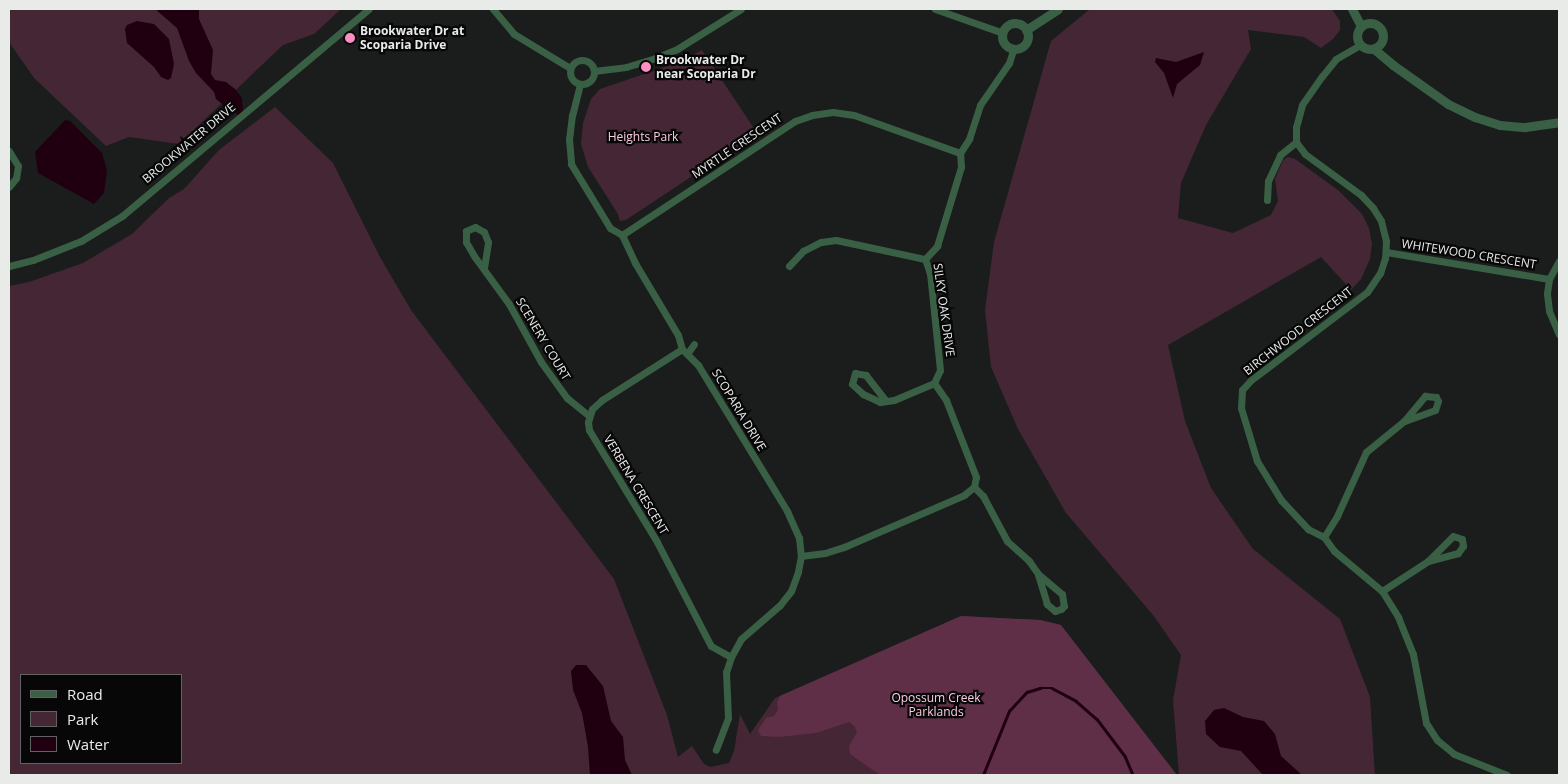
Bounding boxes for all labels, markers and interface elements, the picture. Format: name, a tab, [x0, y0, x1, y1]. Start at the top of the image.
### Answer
place label: Brookwater Dr at Scoparia Drive	[360, 24, 464, 52]
marker: Brookwater Dr at Scoparia Drive	[344, 32, 356, 44]
place label: Brookwater Dr near Scoparia Dr	[656, 53, 756, 81]
marker: Brookwater Dr near Scoparia Dr	[640, 61, 652, 73]
street label: BROOKWATER DRIVE	[140, 100, 238, 186]
street label: MYRTLE CRESCENT	[689, 110, 785, 182]
park label: Heights Park	[608, 130, 678, 144]
street label: WHITEWOOD CRESCENT	[1401, 236, 1537, 272]
street label: SILKY OAK DRIVE	[930, 262, 958, 358]
street label: BIRCHWOOD CRESCENT	[1241, 284, 1355, 378]
street label: SCENERY COURT	[513, 295, 573, 383]
street label: SCOPARIA DRIVE	[709, 366, 769, 454]
street label: VERBENA CRESCENT	[601, 433, 671, 537]
legend	[20, 674, 182, 764]
text: Road	[67, 684, 103, 704]
park label: Opossum Creek Parklands	[891, 691, 981, 719]
text: Park	[67, 709, 98, 729]
text: Water	[67, 734, 109, 754]

